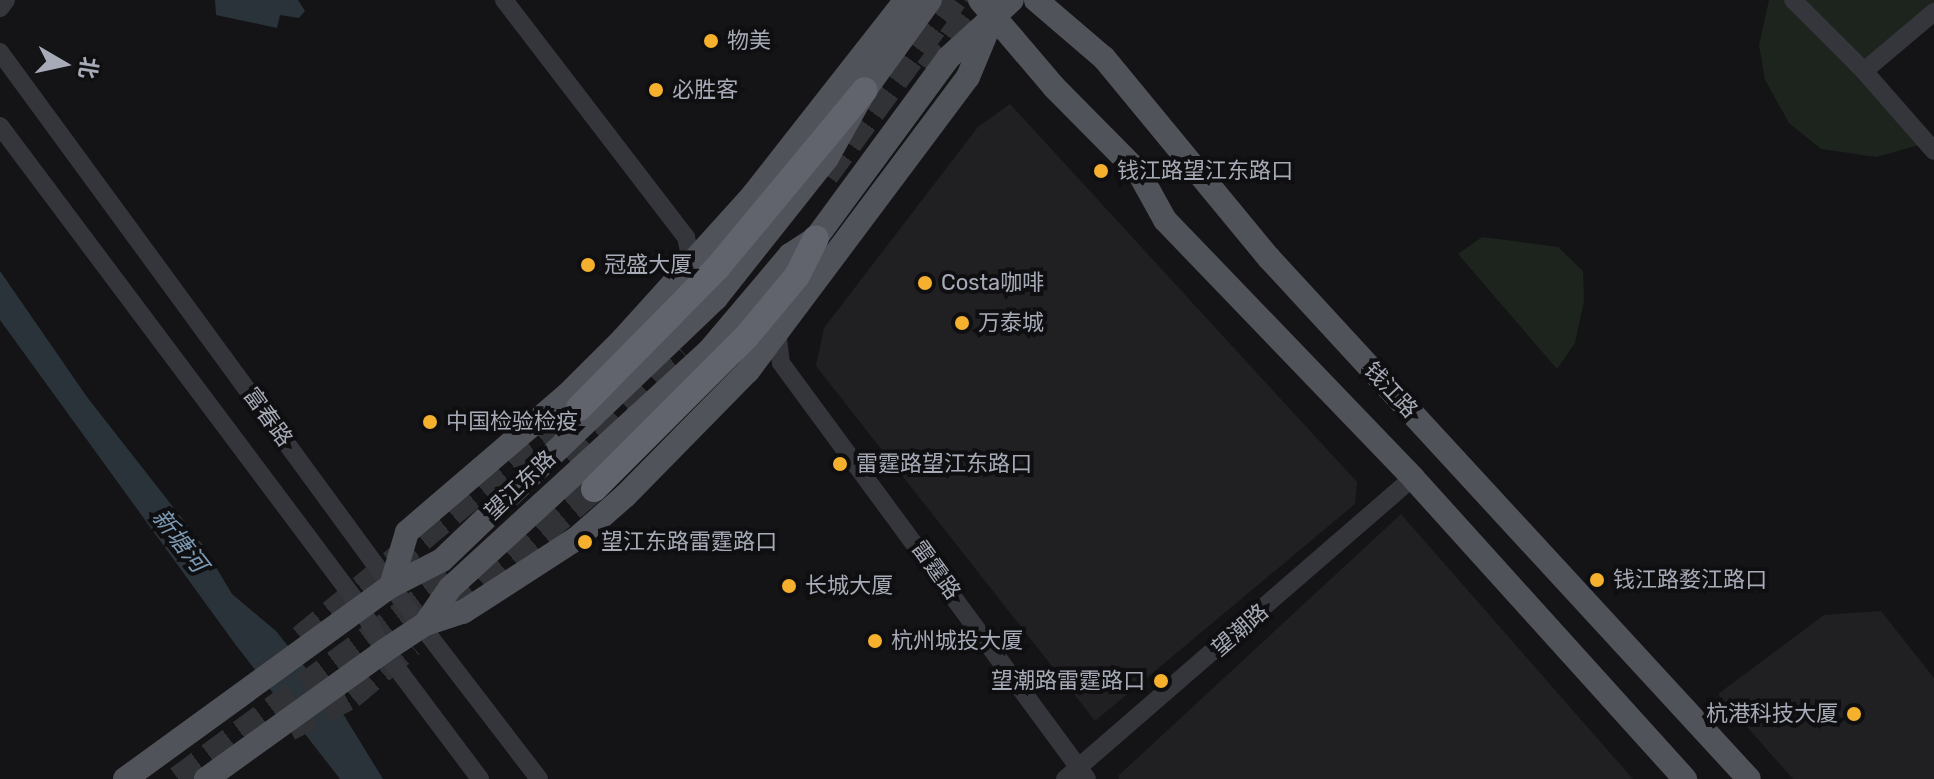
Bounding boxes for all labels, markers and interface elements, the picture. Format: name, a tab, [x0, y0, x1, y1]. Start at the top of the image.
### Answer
north arrow	[24, 24, 104, 104]
place label: 物美	[727, 28, 771, 54]
marker: 物美	[702, 32, 720, 50]
text: 北	[73, 55, 103, 81]
place label: 必胜客	[672, 77, 738, 103]
marker: 必胜客	[647, 81, 665, 99]
place label: 钱江路望江东路口	[1117, 158, 1293, 184]
marker: 钱江路望江东路口	[1092, 162, 1110, 180]
place label: 冠盛大厦	[604, 252, 692, 278]
marker: 冠盛大厦	[579, 256, 597, 274]
place label: Costa咖啡	[941, 270, 1044, 296]
marker: Costa咖啡	[916, 274, 934, 292]
place label: 万泰城	[978, 310, 1044, 336]
marker: 万泰城	[953, 314, 971, 332]
street label: 钱江路	[1359, 357, 1423, 423]
street label: 富春路	[238, 383, 298, 451]
place label: 中国检验检疫	[446, 409, 578, 435]
marker: 中国检验检疫	[421, 413, 439, 431]
street label: 望江东路	[479, 445, 561, 525]
place label: 雷霆路望江东路口	[856, 451, 1032, 477]
marker: 雷霆路望江东路口	[831, 455, 849, 473]
water label: 新塘河	[145, 504, 213, 578]
place label: 望江东路雷霆路口	[601, 529, 777, 555]
marker: 望江东路雷霆路口	[576, 533, 594, 551]
street label: 雷霆路	[906, 536, 966, 604]
place label: 钱江路婺江路口	[1613, 567, 1767, 593]
marker: 钱江路婺江路口	[1588, 571, 1606, 589]
place label: 长城大厦	[805, 573, 893, 599]
marker: 长城大厦	[780, 577, 798, 595]
street label: 望潮路	[1206, 598, 1274, 662]
place label: 杭州城投大厦	[891, 628, 1023, 654]
marker: 杭州城投大厦	[866, 632, 884, 650]
place label: 望潮路雷霆路口	[991, 668, 1145, 694]
marker: 望潮路雷霆路口	[1152, 672, 1170, 690]
place label: 杭港科技大厦	[1706, 701, 1838, 727]
marker: 杭港科技大厦	[1845, 705, 1863, 723]

